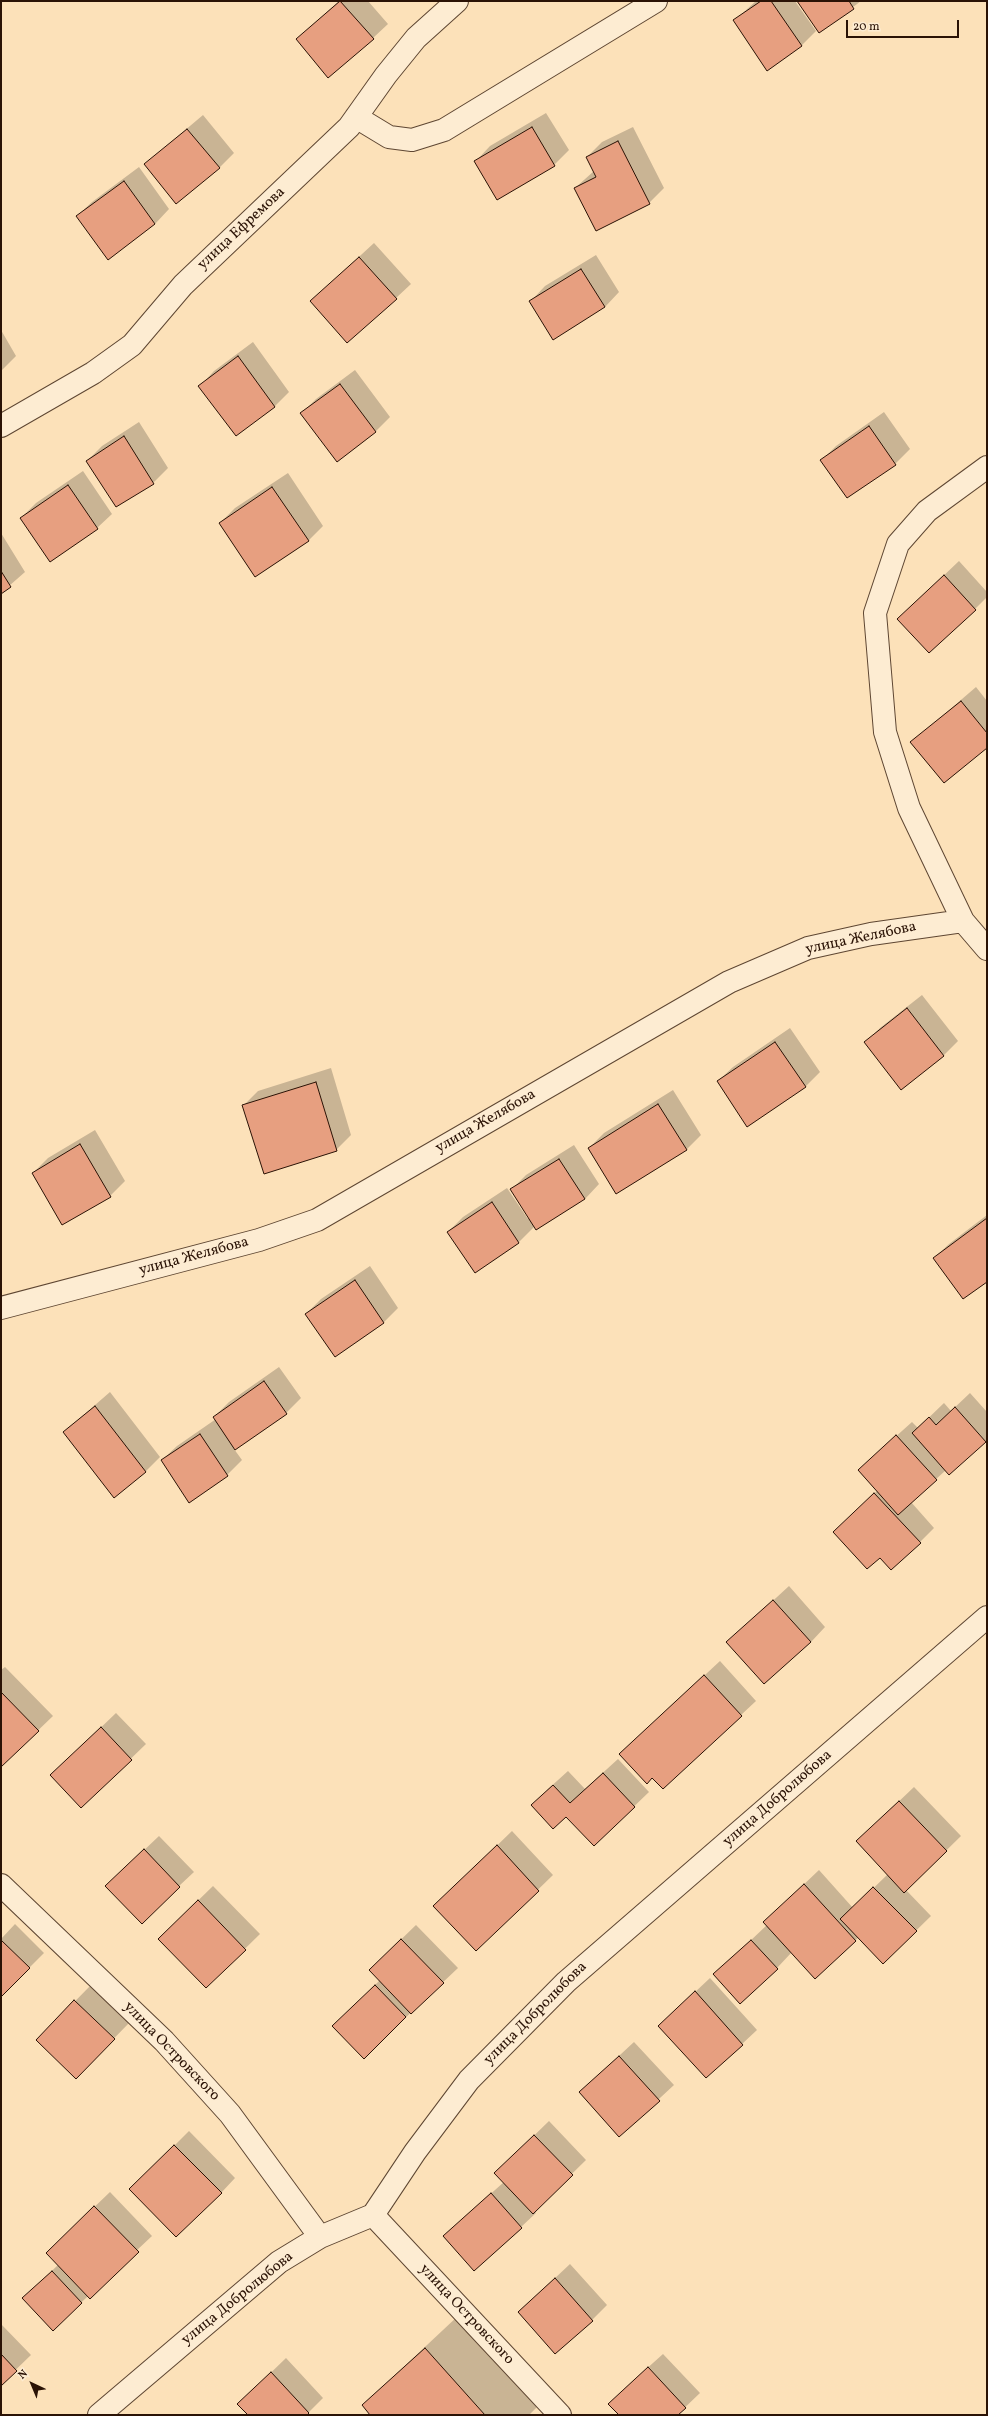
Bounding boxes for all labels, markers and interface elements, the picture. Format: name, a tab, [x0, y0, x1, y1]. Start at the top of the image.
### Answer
scale bar	[848, 12, 961, 38]
text: 20 m	[853, 19, 880, 35]
street label: улица Ефремова	[194, 184, 290, 274]
street label: улица Желябова	[804, 918, 918, 960]
street label: улица Желябова	[433, 1086, 539, 1158]
street label: улица Желябова	[137, 1234, 251, 1280]
street label: улица Добролюбова	[720, 1747, 836, 1851]
street label: улица Добролюбова	[481, 1959, 591, 2069]
street label: улица Островского	[119, 1999, 223, 2105]
street label: улица Добролюбова	[178, 2248, 298, 2350]
street label: улица Островского	[415, 2261, 517, 2369]
north arrow	[12, 2364, 52, 2404]
text: N	[15, 2367, 31, 2383]

